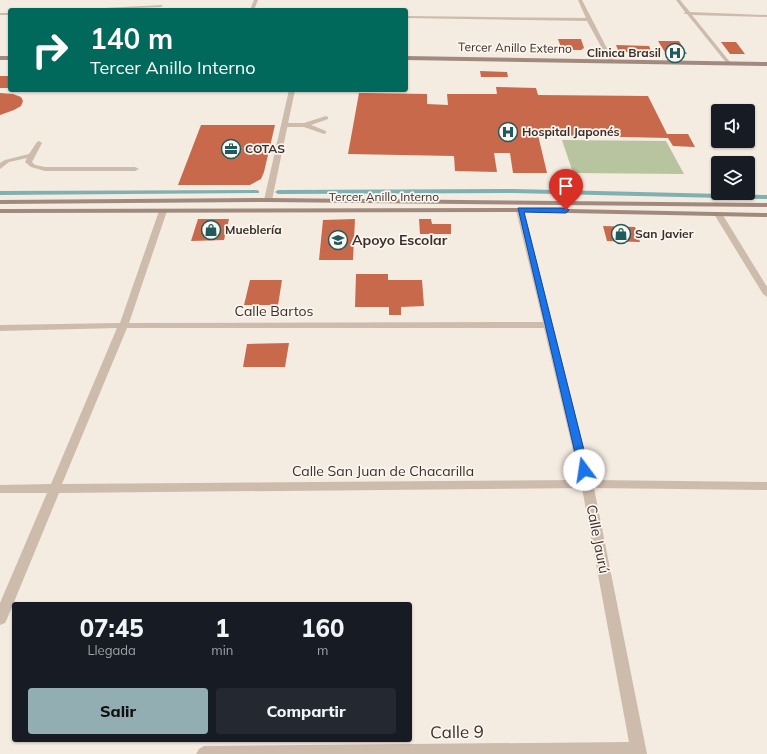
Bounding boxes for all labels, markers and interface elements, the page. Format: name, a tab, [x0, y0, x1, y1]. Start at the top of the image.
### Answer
text: 140 m	[90, 21, 173, 56]
icon: right	[24, 24, 76, 76]
street label: Tercer Anillo Externo	[458, 39, 572, 56]
hospital icon: Clinica Brasil	[664, 42, 686, 64]
place label: Clinica Brasil	[587, 45, 661, 60]
text: Tercer Anillo Interno	[90, 56, 256, 79]
map controls	[711, 104, 755, 200]
button: sound	[711, 104, 755, 148]
hospital icon: Hospital Japonés	[497, 121, 519, 143]
place label: Hospital Japonés	[522, 124, 620, 139]
office icon: COTAS	[220, 138, 242, 160]
place label: COTAS	[245, 141, 285, 156]
button: layers	[711, 156, 755, 200]
pin	[549, 169, 583, 210]
icon: arrive	[555, 175, 577, 197]
street label: Tercer Anillo Interno	[329, 189, 439, 204]
shop icon: Mueblería	[200, 219, 222, 241]
place label: Mueblería	[225, 222, 282, 237]
shop icon: San Javier	[610, 223, 632, 245]
place label: San Javier	[635, 226, 694, 241]
school or university icon: Apoyo Escolar	[327, 229, 349, 251]
place label: Apoyo Escolar	[352, 231, 448, 249]
street label: Calle Bartos	[235, 302, 313, 320]
position arrow	[563, 449, 605, 491]
street label: Calle San Juan de Chacarilla	[292, 462, 474, 480]
street label: Calle Jaurú	[582, 503, 614, 575]
text: 07:45	[80, 613, 144, 643]
text: 1	[215, 613, 230, 643]
text: 160	[301, 613, 344, 643]
text: Llegada	[87, 642, 136, 658]
text: min	[211, 642, 233, 658]
text: m	[317, 642, 328, 658]
button: Salir	[28, 688, 208, 734]
button: Compartir	[216, 688, 396, 734]
street label: Calle 9	[430, 721, 484, 742]

